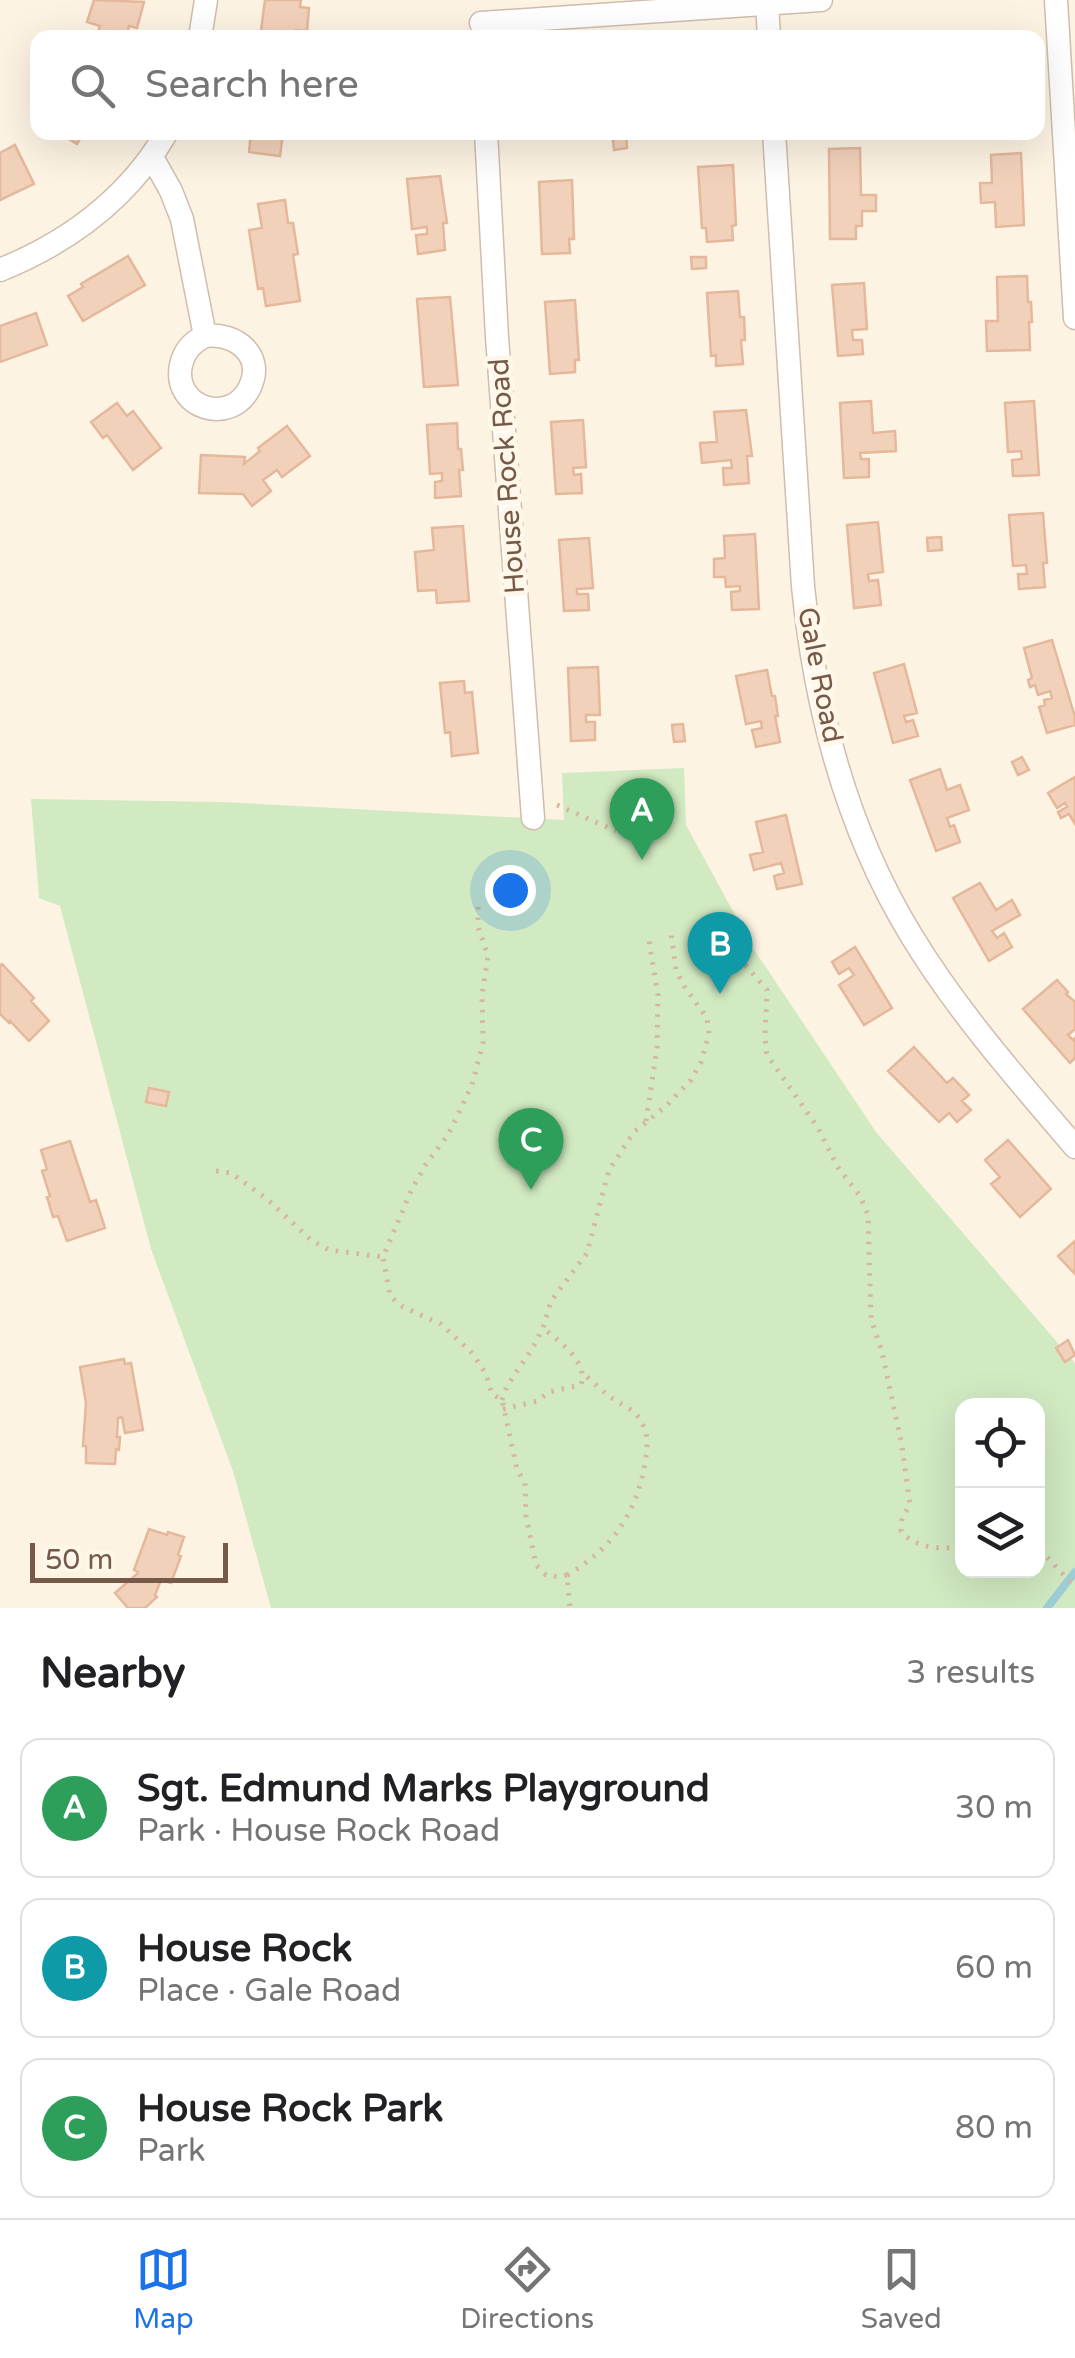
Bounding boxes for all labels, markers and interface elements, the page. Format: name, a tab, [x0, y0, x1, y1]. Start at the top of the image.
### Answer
search box	[30, 30, 1045, 140]
icon: search	[65, 58, 120, 113]
text: Search here	[145, 62, 359, 108]
street label: House Rock Road	[482, 357, 532, 595]
street label: Gale Road	[790, 604, 850, 746]
pin: A	[610, 778, 674, 860]
your location	[485, 865, 536, 916]
pin: B	[688, 912, 752, 994]
pin: C	[498, 1108, 564, 1190]
map controls	[955, 1398, 1045, 1578]
button: locate	[955, 1398, 1045, 1488]
button: layers	[955, 1488, 1045, 1578]
scale bar	[30, 1538, 228, 1582]
text: 50 m	[45, 1543, 113, 1577]
text: Nearby	[40, 1648, 185, 1699]
text: 3 results	[906, 1654, 1035, 1692]
text: Sgt. Edmund Marks Playground	[137, 1766, 710, 1812]
text: A	[63, 1789, 86, 1827]
text: 30 m	[955, 1789, 1033, 1827]
text: Park · House Rock Road	[137, 1812, 500, 1850]
text: House Rock	[137, 1926, 352, 1972]
text: B	[63, 1949, 86, 1987]
text: 60 m	[955, 1949, 1033, 1987]
text: Place · Gale Road	[137, 1972, 401, 2010]
text: House Rock Park	[137, 2086, 443, 2132]
text: C	[63, 2109, 86, 2147]
text: 80 m	[955, 2109, 1033, 2147]
text: Park	[137, 2132, 205, 2170]
tab: Map	[133, 2242, 194, 2336]
tab: Directions	[460, 2242, 594, 2336]
tab: Saved	[861, 2242, 942, 2336]

